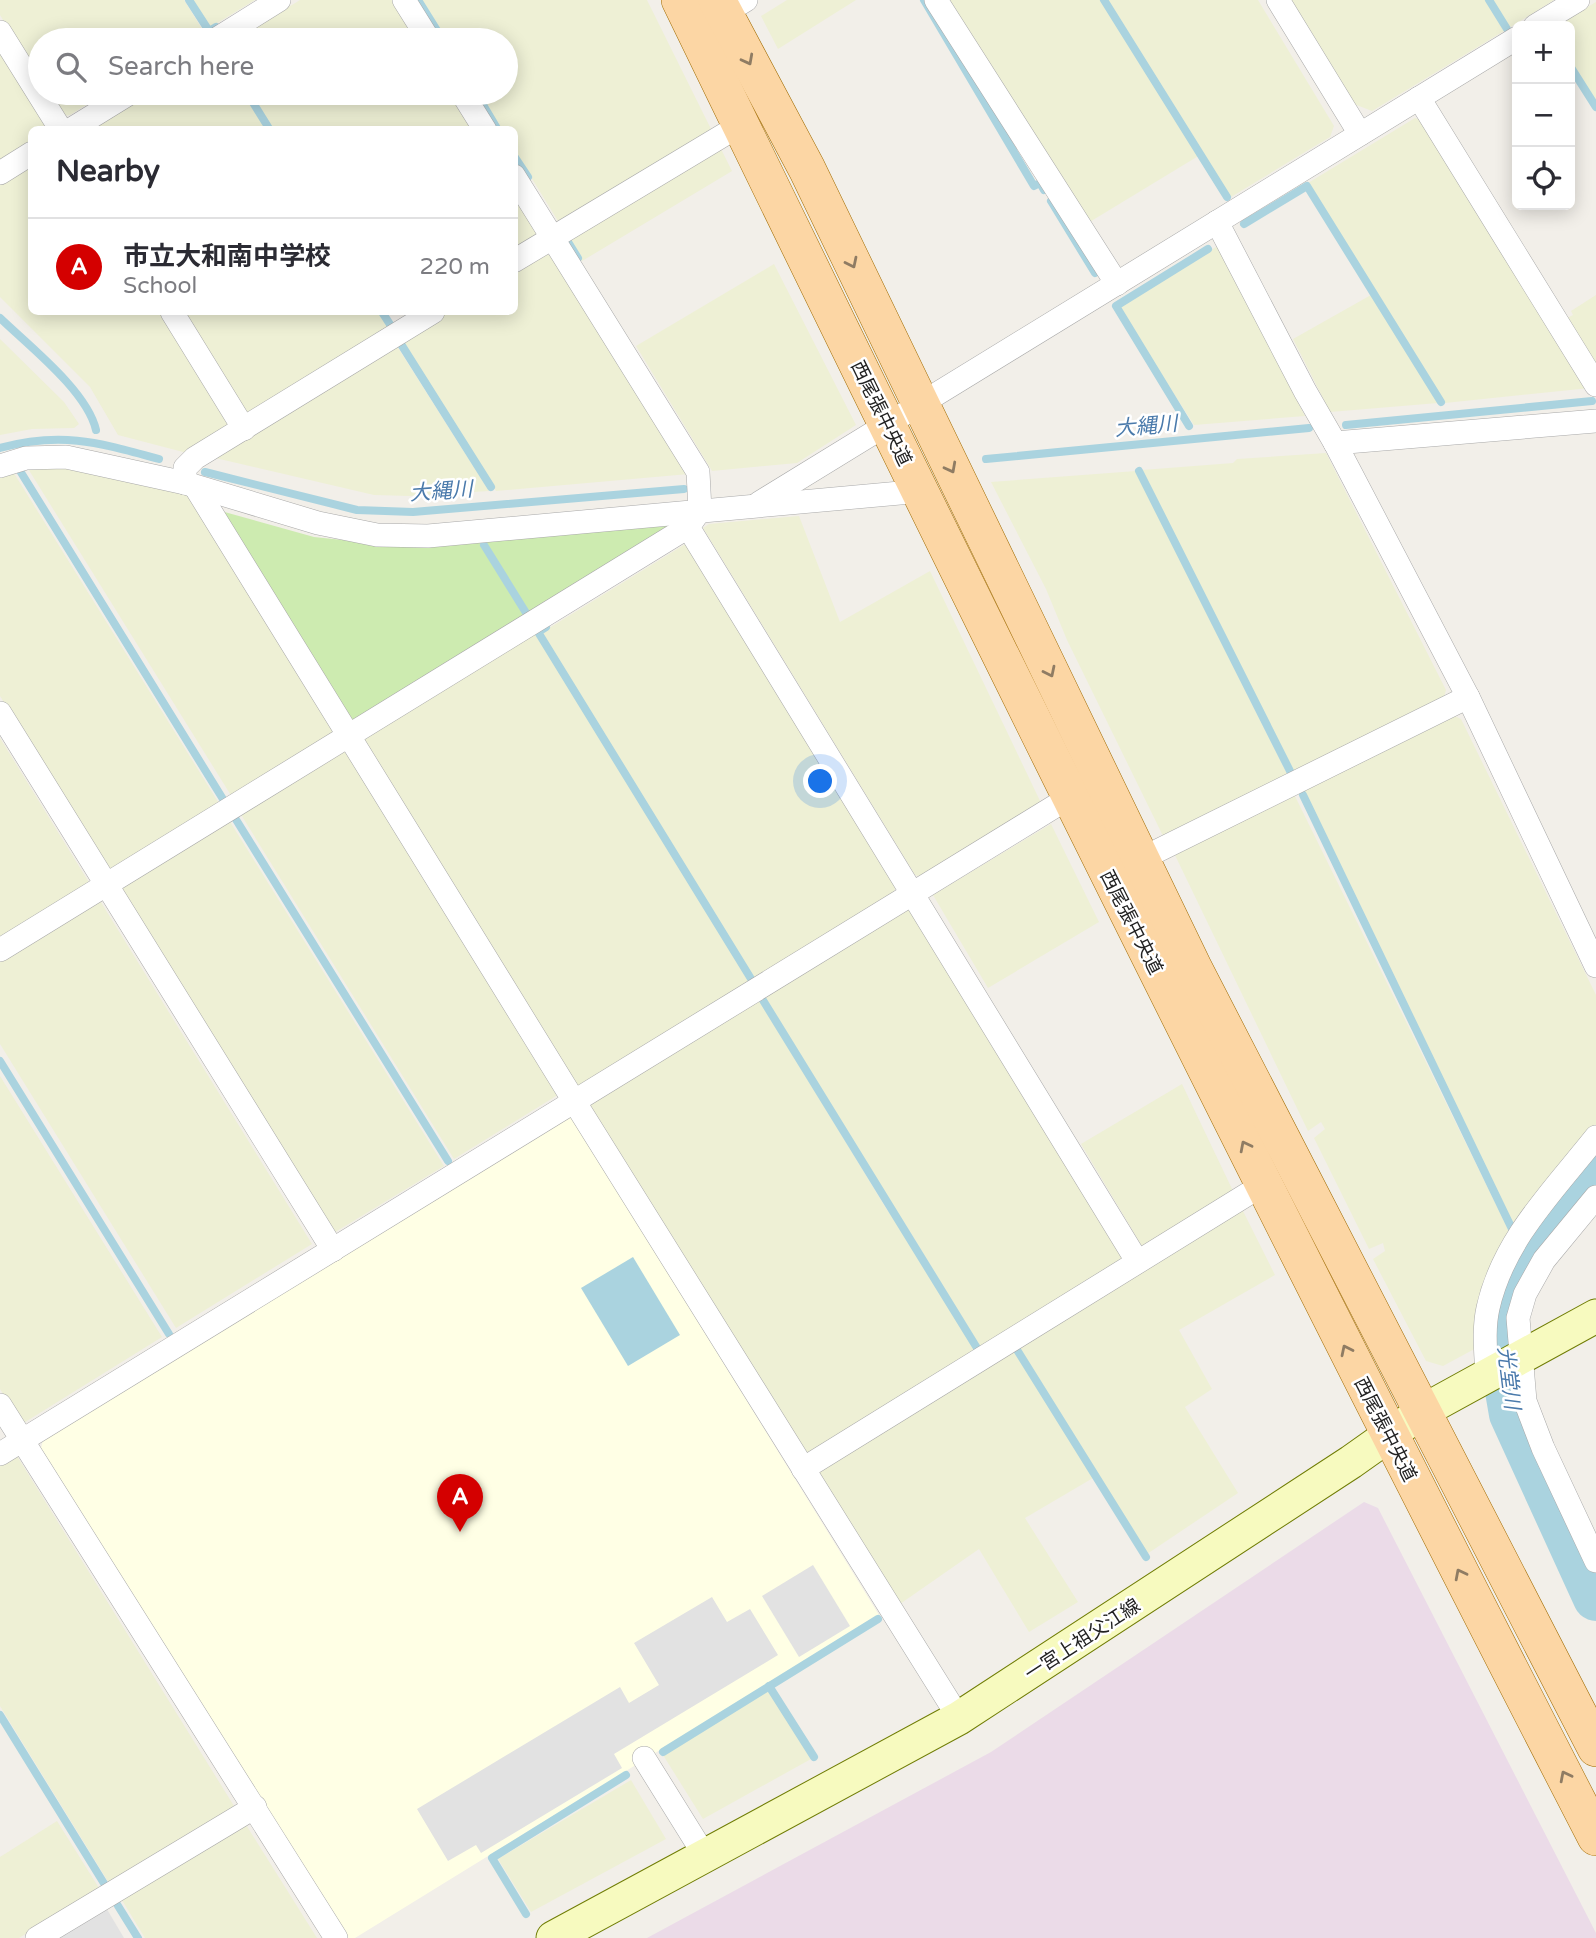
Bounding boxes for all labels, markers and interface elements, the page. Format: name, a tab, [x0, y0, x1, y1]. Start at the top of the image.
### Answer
map controls	[1512, 21, 1575, 210]
button: +	[1512, 21, 1575, 84]
search box	[28, 28, 518, 105]
icon: search	[52, 48, 90, 86]
text: Search here	[108, 51, 254, 82]
one-way arrow	[740, 53, 754, 66]
button: −	[1512, 84, 1575, 147]
button: locate	[1512, 147, 1575, 210]
text: Nearby	[56, 153, 160, 190]
text: 市立大和南中学校	[123, 241, 331, 272]
text: A	[70, 253, 88, 281]
text: 220 m	[420, 253, 490, 281]
one-way arrow	[844, 256, 858, 268]
text: School	[123, 272, 197, 300]
street label: 西尾張中央道	[846, 357, 916, 469]
water label: 大縄川	[1114, 411, 1181, 442]
one-way arrow	[943, 460, 956, 473]
water label: 大縄川	[409, 477, 475, 506]
one-way arrow	[1042, 665, 1056, 677]
your location	[803, 764, 837, 798]
street label: 西尾張中央道	[1095, 867, 1167, 978]
one-way arrow	[1239, 1141, 1253, 1153]
one-way arrow	[1340, 1345, 1354, 1357]
water label: 光堂川	[1492, 1345, 1525, 1413]
street label: 西尾張中央道	[1349, 1374, 1421, 1485]
pin: A	[437, 1474, 483, 1532]
one-way arrow	[1455, 1569, 1469, 1581]
street label: 一宮上祖父江線	[1021, 1594, 1144, 1685]
one-way arrow	[1559, 1771, 1573, 1784]

